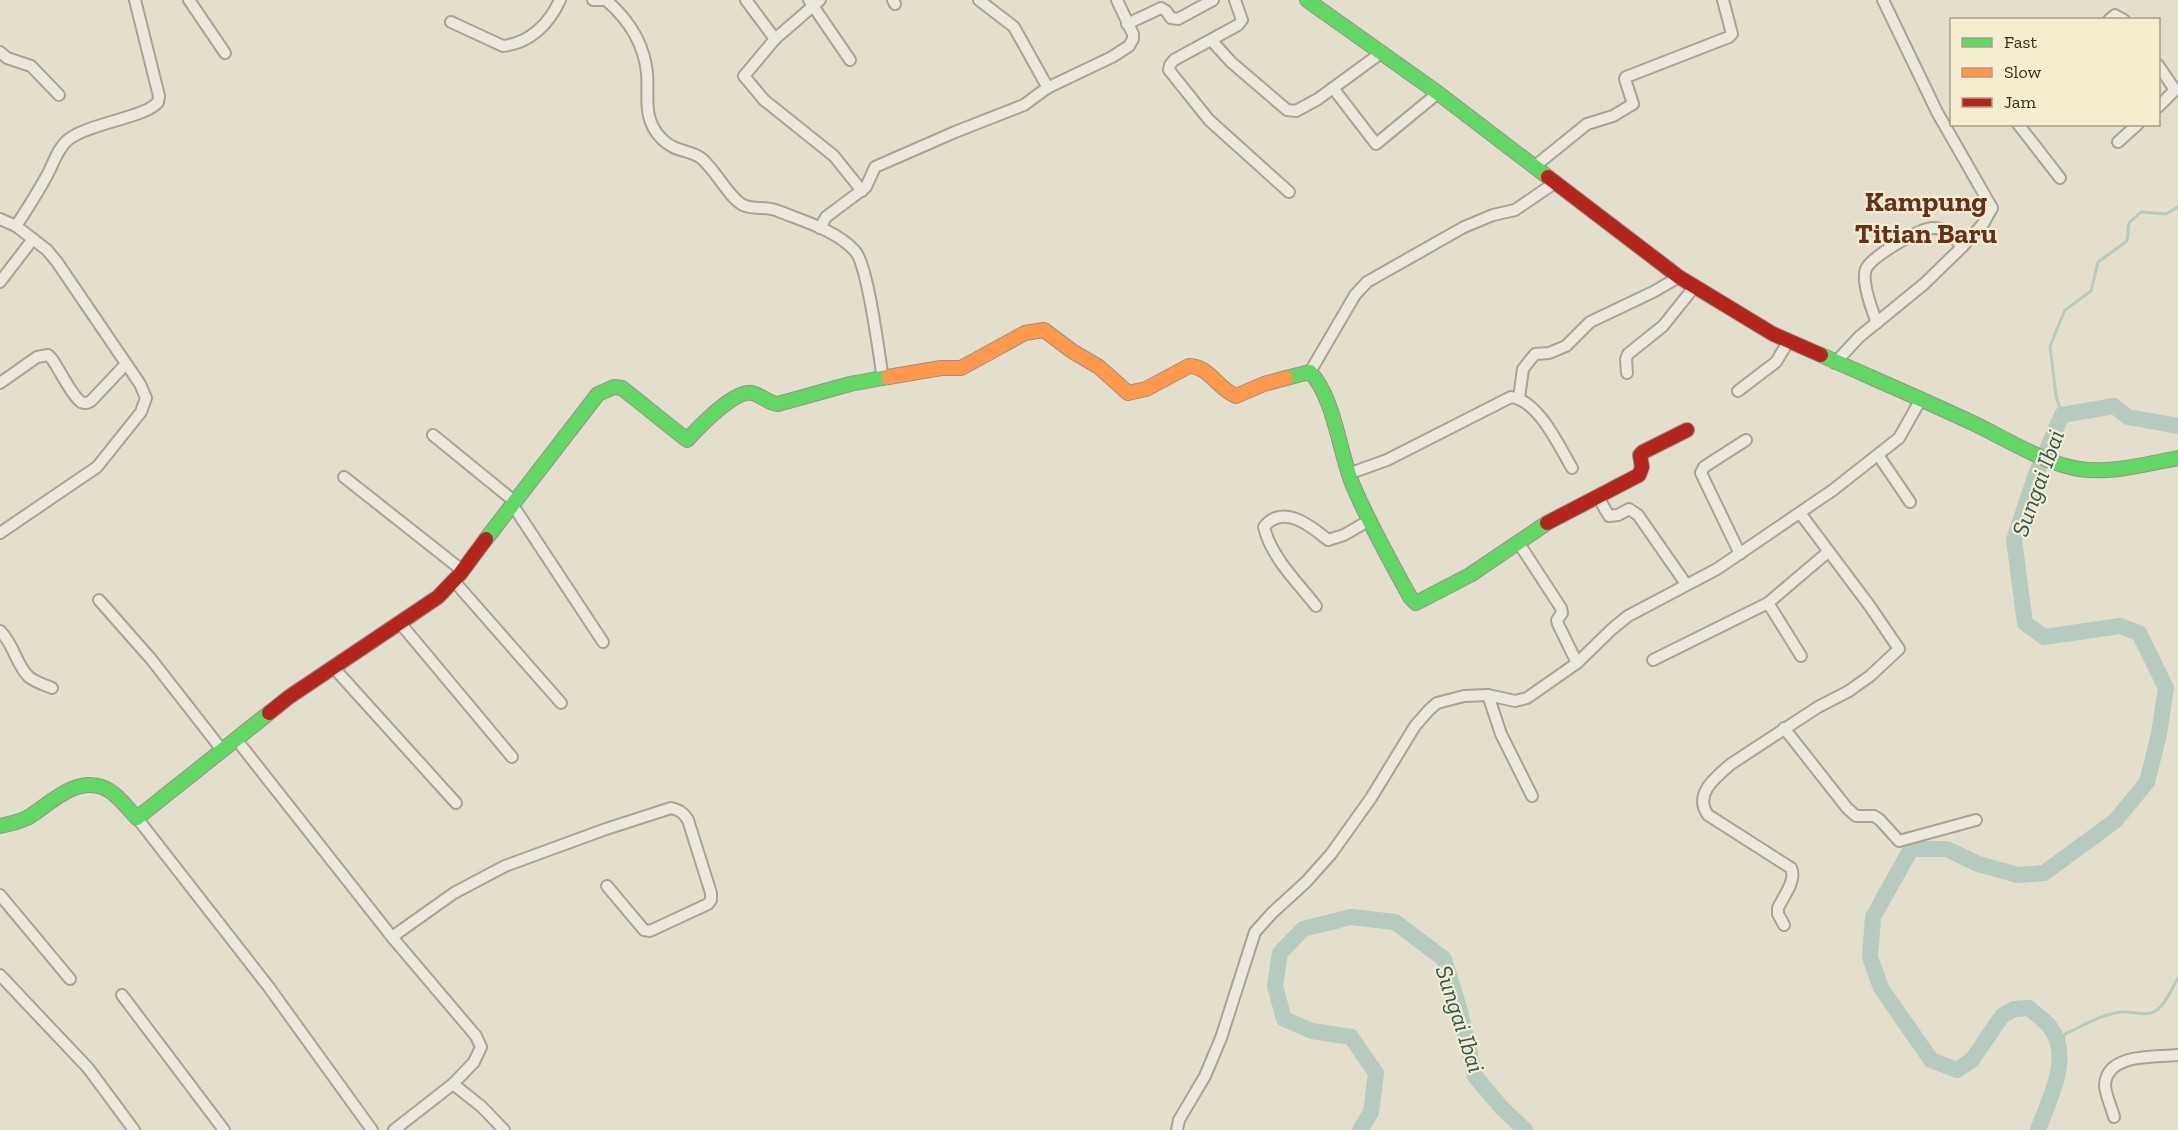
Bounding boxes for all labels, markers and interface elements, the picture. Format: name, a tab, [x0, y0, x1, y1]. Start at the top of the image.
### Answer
legend	[1950, 18, 2160, 126]
text: Fast	[2004, 31, 2037, 53]
text: Slow	[2004, 61, 2041, 83]
text: Jam	[2004, 91, 2036, 113]
district label: Kampung Titian Baru	[1855, 185, 1997, 250]
water label: Sungai Ibai	[2005, 426, 2070, 540]
water label: Sungai Ibai	[1429, 961, 1491, 1076]

